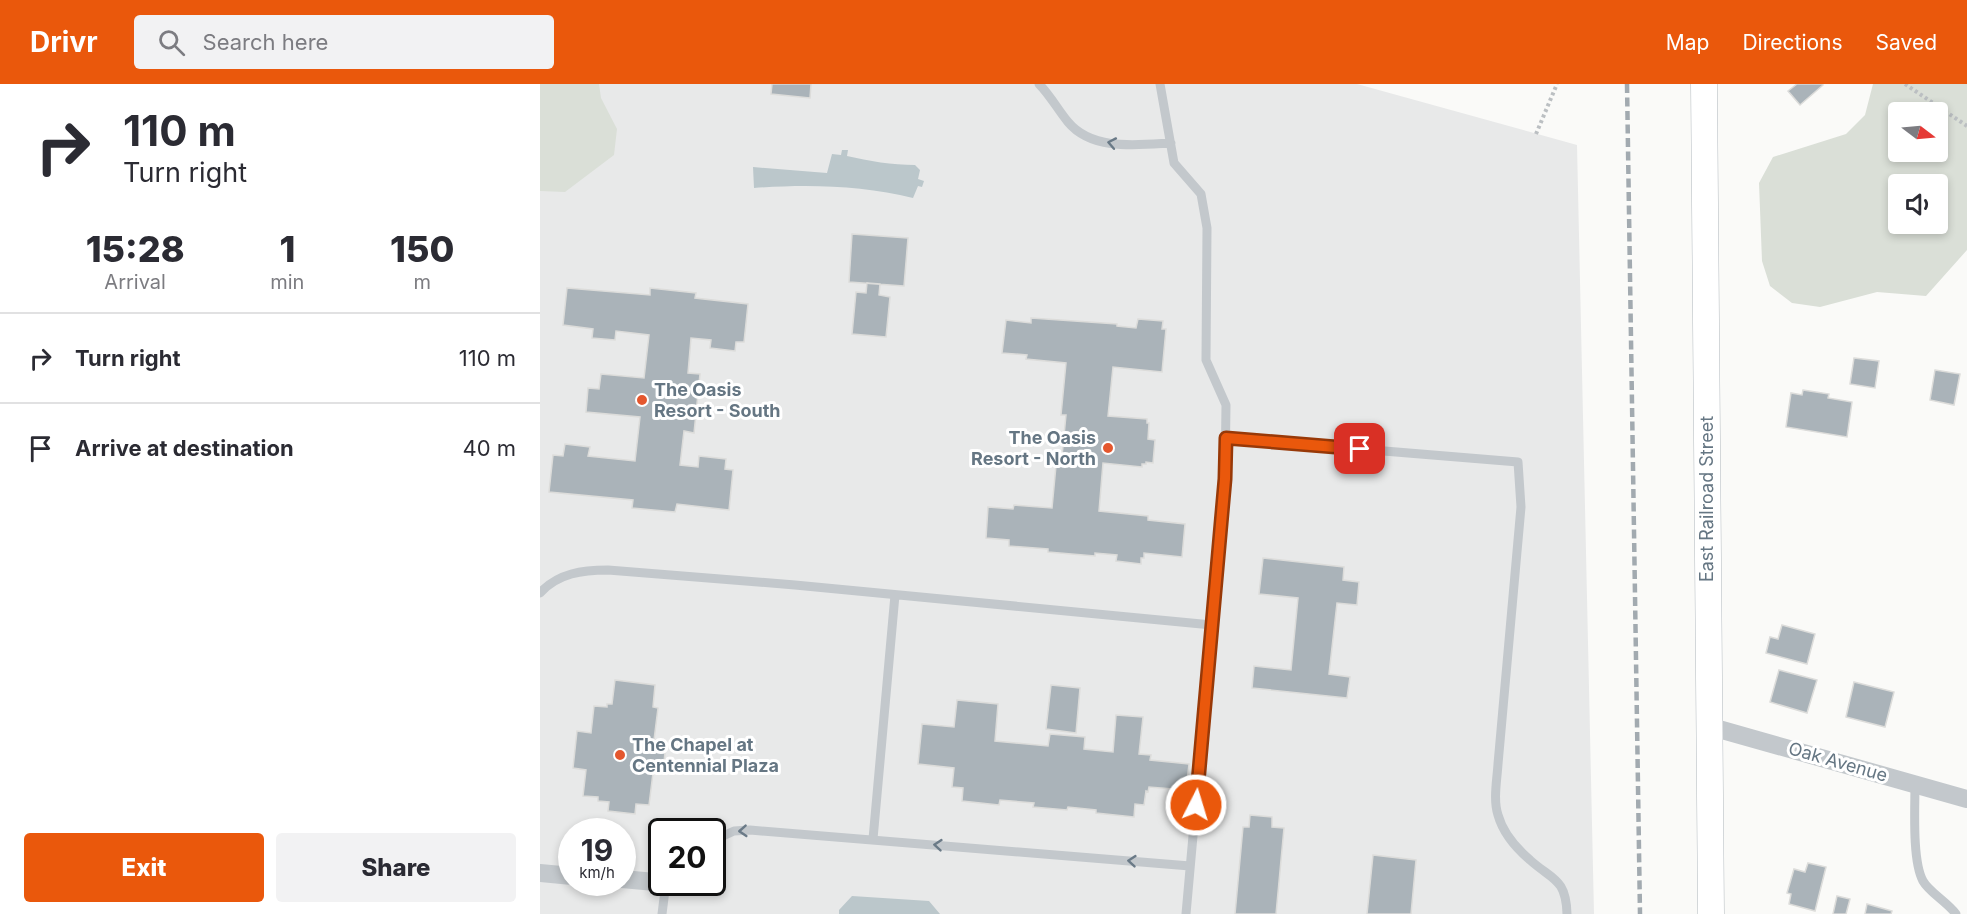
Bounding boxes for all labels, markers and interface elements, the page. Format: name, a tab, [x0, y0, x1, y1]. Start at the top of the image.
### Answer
search box	[134, 15, 554, 69]
text: Drivr	[30, 25, 98, 59]
icon: search	[155, 26, 188, 59]
text: Search here	[203, 29, 328, 55]
text: Map	[1666, 30, 1709, 55]
text: Directions	[1742, 30, 1843, 55]
text: Saved	[1876, 30, 1937, 55]
north arrow	[1888, 102, 1948, 162]
map controls	[1888, 102, 1948, 234]
text: 110 m	[123, 105, 236, 156]
icon: right	[24, 108, 102, 186]
one-way arrow	[1108, 137, 1118, 150]
text: Turn right	[123, 156, 247, 189]
button: sound	[1888, 174, 1948, 234]
text: 15:28	[86, 227, 185, 271]
text: 1	[279, 227, 295, 271]
text: 150	[390, 227, 454, 271]
text: Arrival	[104, 270, 166, 294]
text: min	[270, 270, 304, 294]
text: m	[413, 270, 431, 294]
icon: right	[24, 342, 57, 375]
text: Turn right	[75, 345, 181, 371]
text: 110 m	[459, 345, 516, 371]
place label: The Oasis Resort - South	[654, 379, 781, 421]
marker: The Oasis Resort - South	[635, 393, 649, 407]
street label: East Railroad Street	[1696, 416, 1717, 582]
pin	[1334, 423, 1385, 474]
place label: The Oasis Resort - North	[971, 427, 1096, 469]
icon: arrive	[24, 432, 57, 465]
icon: arrive	[1343, 432, 1376, 465]
text: Arrive at destination	[75, 435, 294, 461]
text: 40 m	[462, 435, 516, 461]
marker: The Oasis Resort - North	[1101, 441, 1115, 455]
place label: The Chapel at Centennial Plaza	[632, 734, 779, 776]
street label: Oak Avenue	[1786, 737, 1890, 786]
marker: The Chapel at Centennial Plaza	[613, 748, 627, 762]
position arrow	[1164, 773, 1228, 837]
speed limit sign: 20	[648, 818, 726, 896]
one-way arrow	[739, 824, 748, 837]
text: 19	[581, 832, 613, 868]
button: Exit	[24, 833, 264, 902]
button: Share	[276, 833, 516, 902]
one-way arrow	[933, 839, 942, 852]
one-way arrow	[1127, 855, 1136, 868]
text: km/h	[579, 863, 615, 882]

